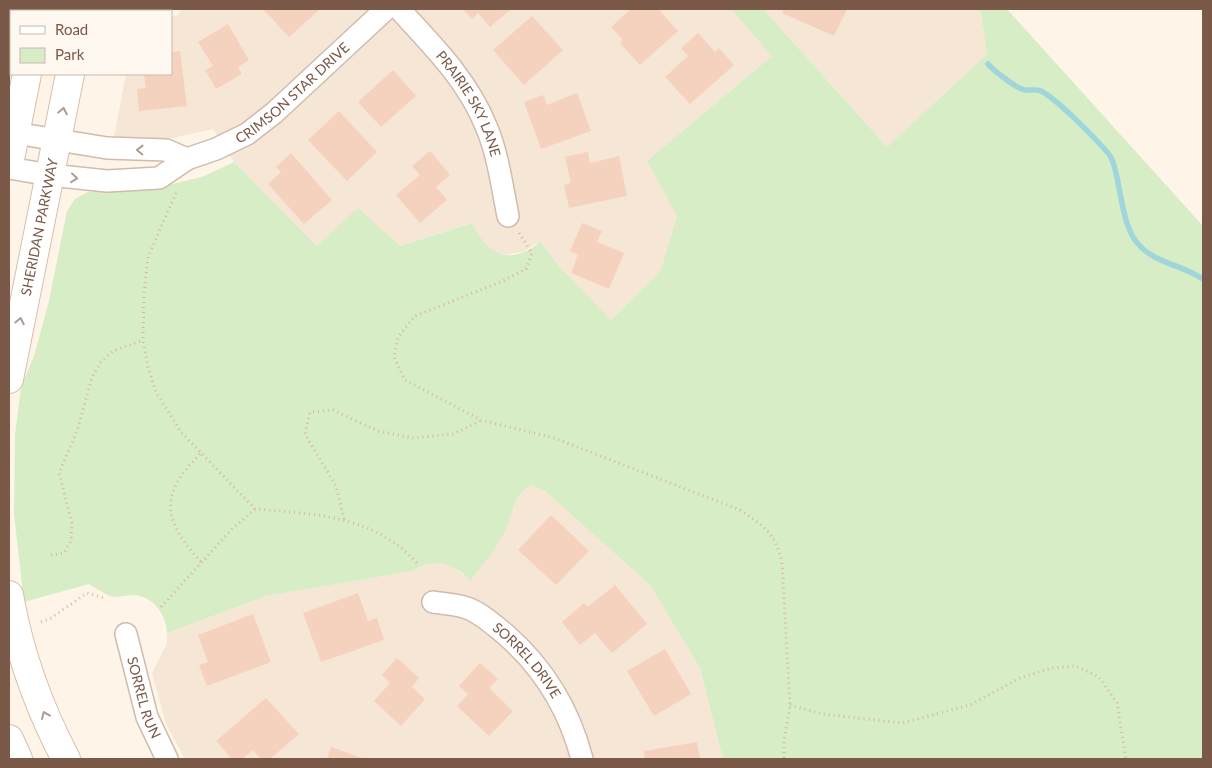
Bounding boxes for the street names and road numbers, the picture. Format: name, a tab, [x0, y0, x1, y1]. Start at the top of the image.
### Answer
street label: CRIMSON STAR DRIVE	[232, 39, 353, 146]
street label: PRAIRIE SKY LANE	[433, 47, 505, 158]
street label: SHERIDAN PARKWAY	[17, 157, 61, 297]
street label: SORREL DRIVE	[490, 618, 565, 701]
street label: SORREL RUN	[124, 655, 165, 741]

